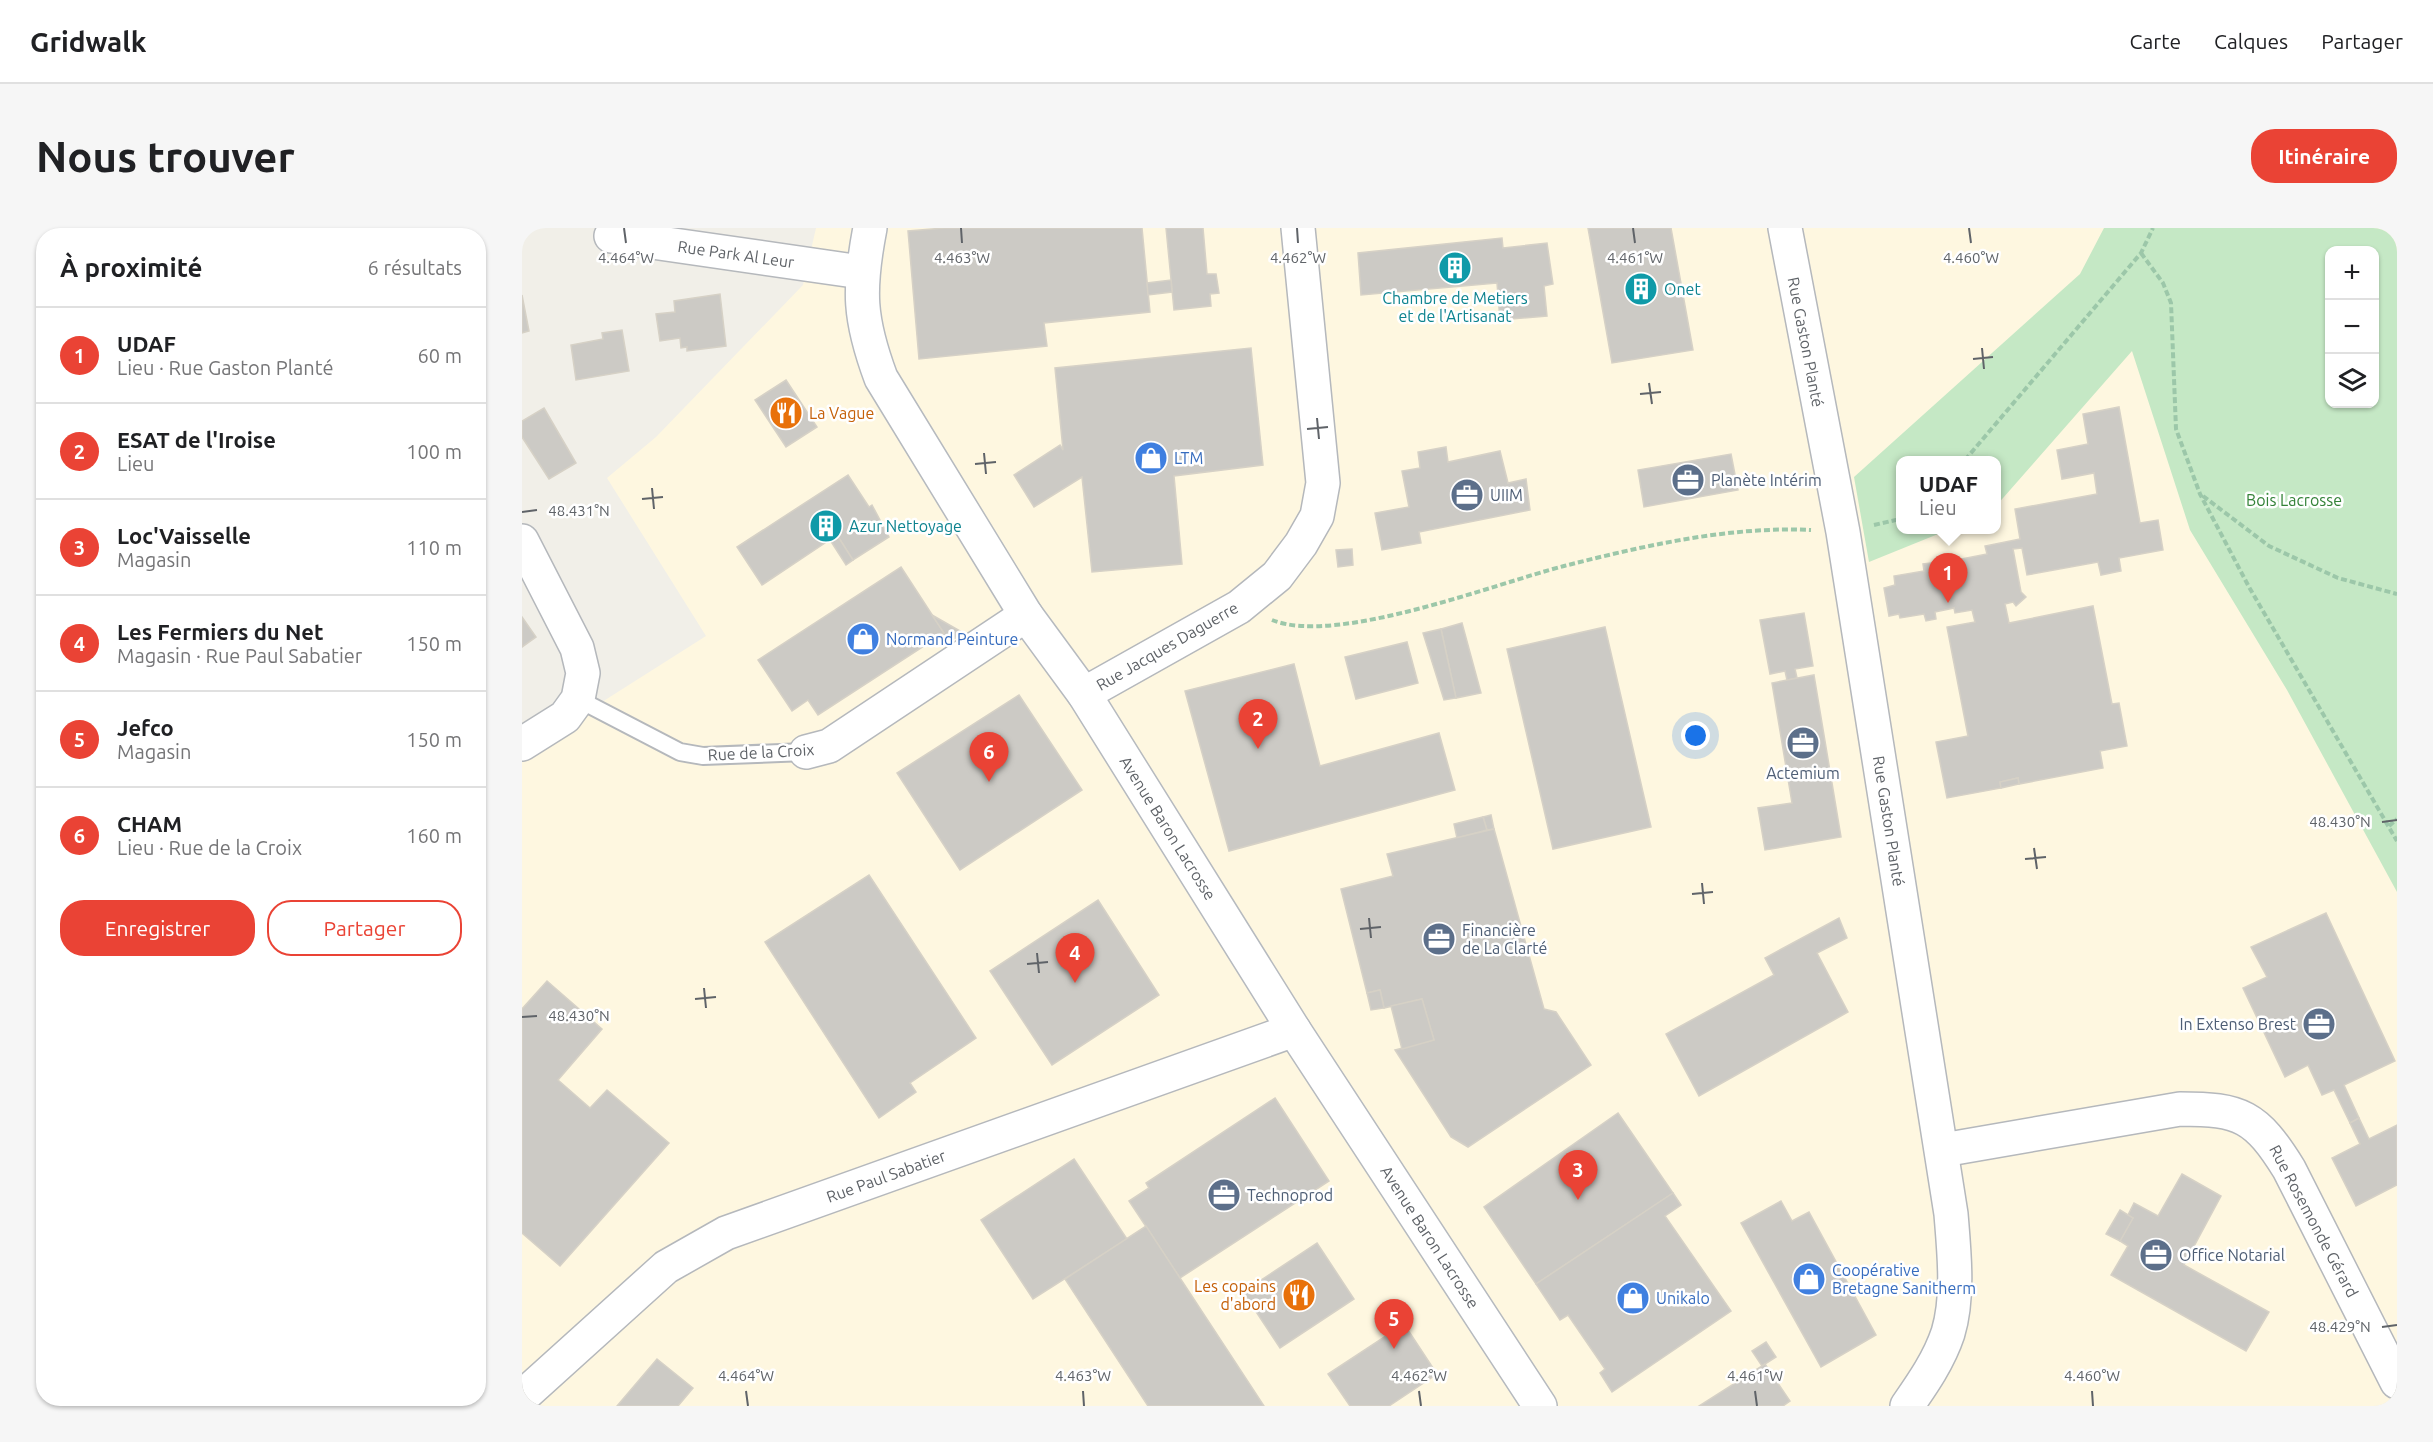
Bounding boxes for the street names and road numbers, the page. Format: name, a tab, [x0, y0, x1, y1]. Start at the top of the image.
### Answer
street label: Rue Park Al Leur	[677, 237, 795, 271]
street label: Rue Gaston Planté	[1785, 275, 1827, 409]
street label: Rue Jacques Daguerre	[1093, 598, 1241, 694]
street label: Rue de la Croix	[707, 740, 815, 764]
street label: Avenue Baron Lacrosse	[1116, 753, 1220, 903]
street label: Rue Gaston Planté	[1870, 754, 1908, 888]
street label: Rue Rosemonde Gérard	[2266, 1142, 2362, 1300]
street label: Rue Paul Sabatier	[824, 1146, 948, 1206]
street label: Avenue Baron Lacrosse	[1377, 1162, 1483, 1312]

